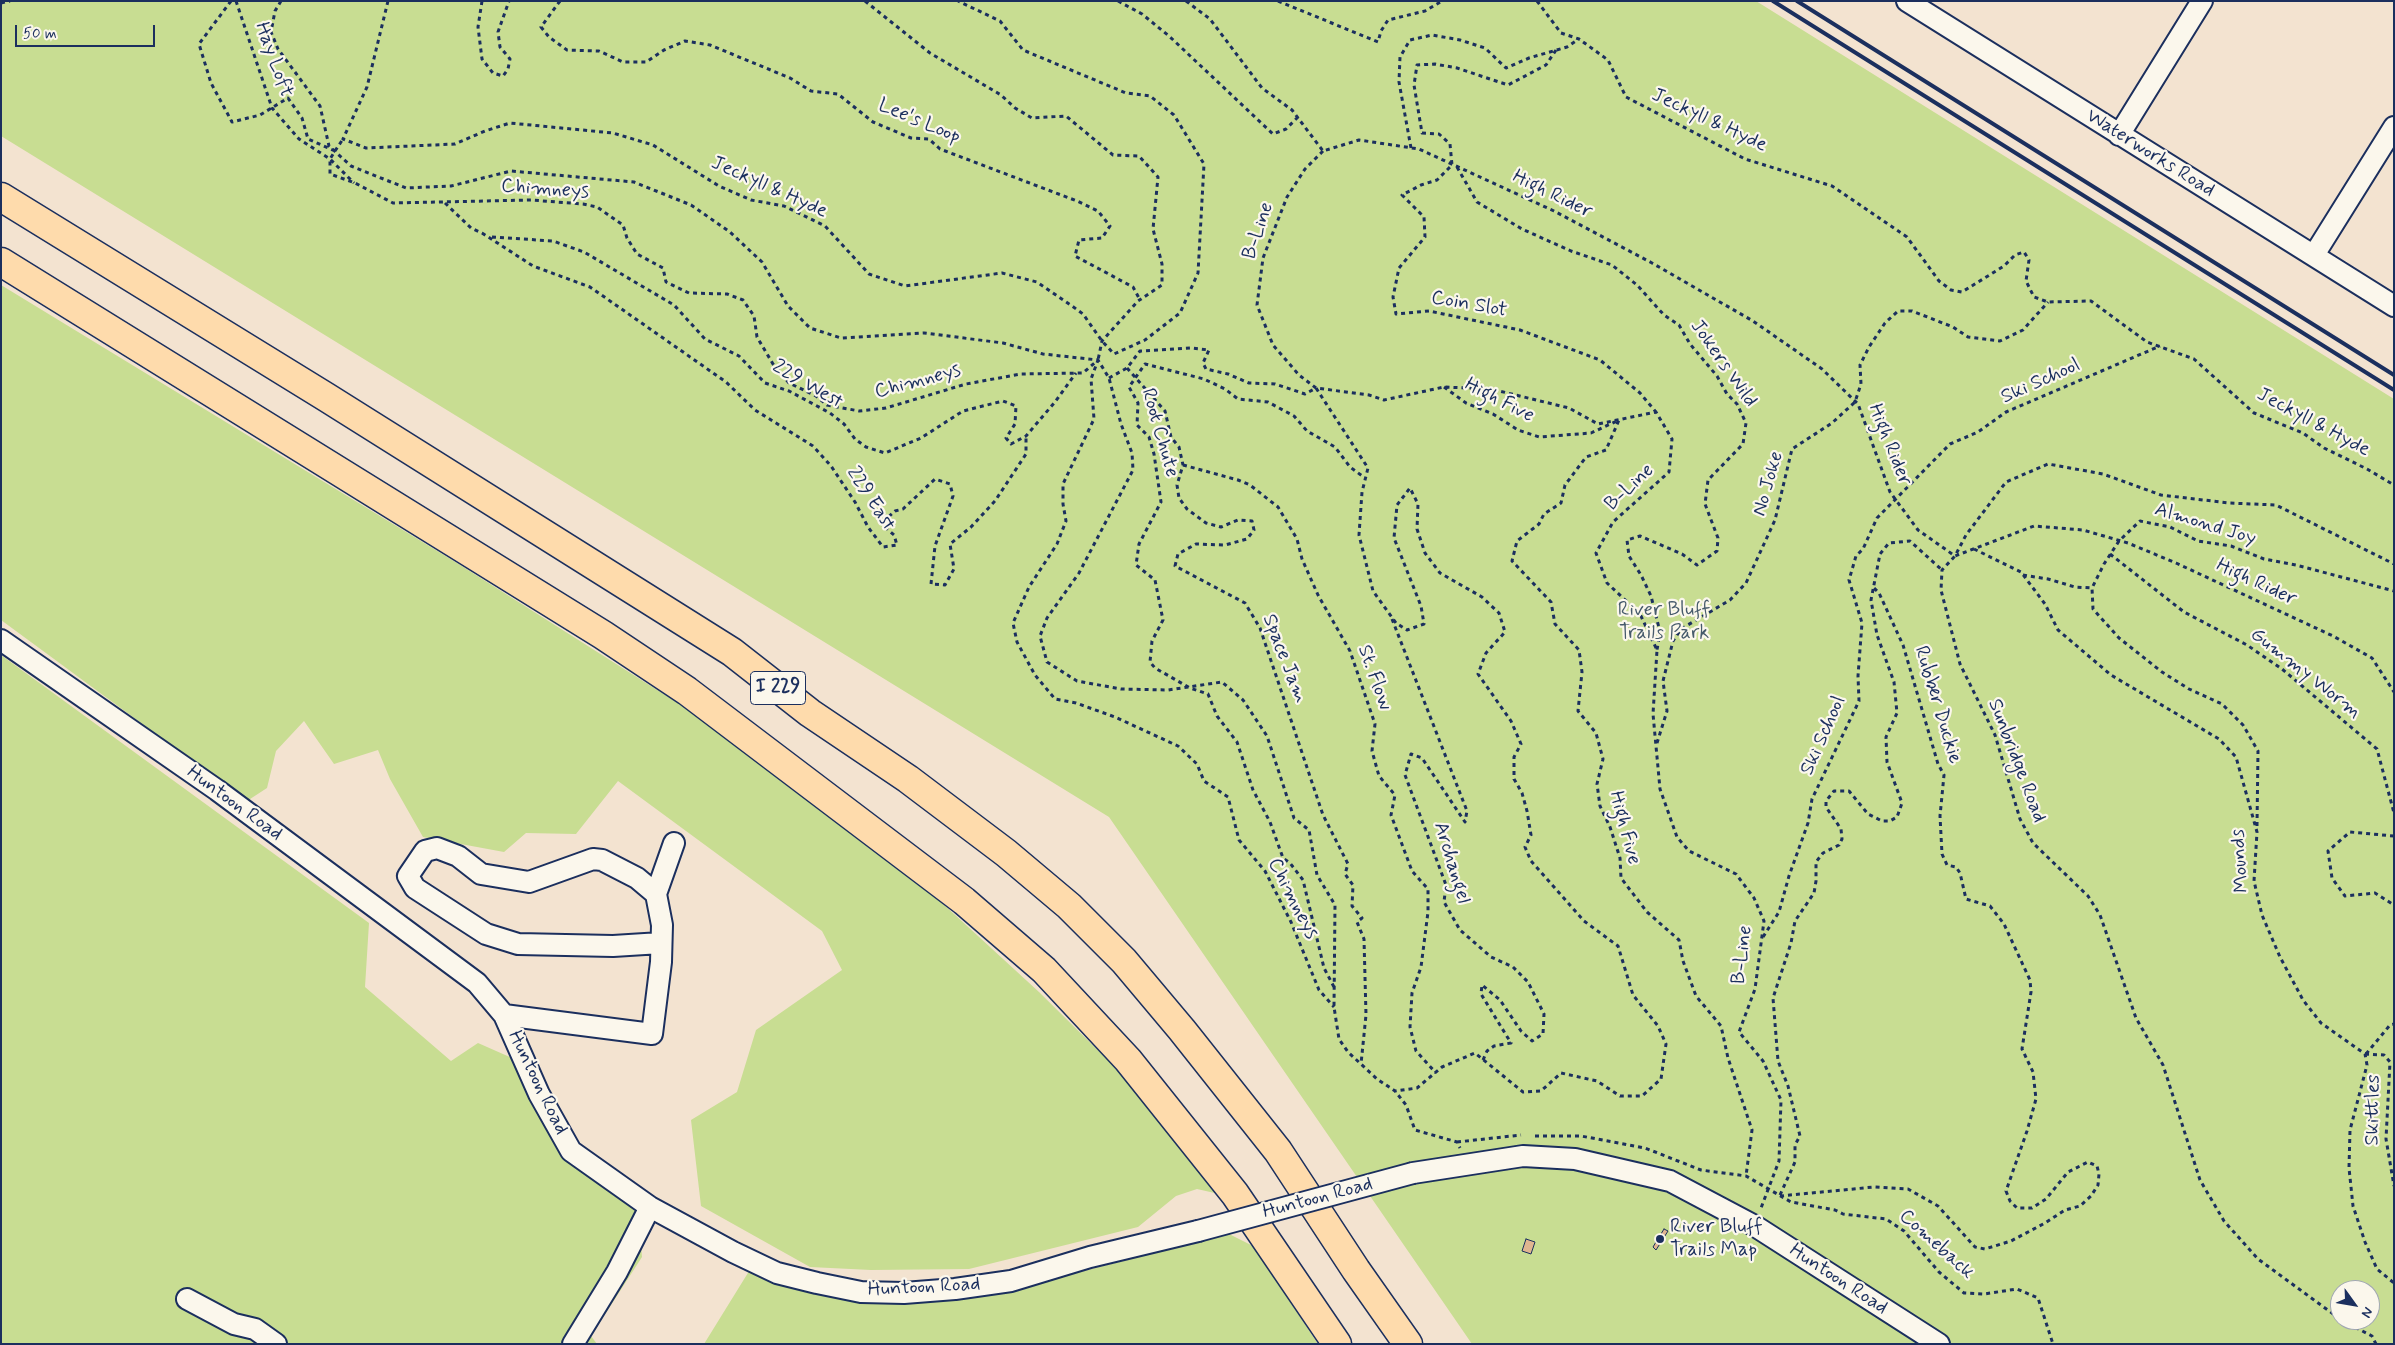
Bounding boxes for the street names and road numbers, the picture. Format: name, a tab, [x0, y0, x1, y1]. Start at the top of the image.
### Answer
street label: Hay Loft	[248, 19, 298, 101]
street label: Jeckyll & Hyde	[1647, 84, 1771, 158]
street label: Lee's Loop	[874, 94, 964, 150]
street label: Waterworks Road	[2081, 105, 2219, 203]
street label: Jeckyll & Hyde	[707, 152, 831, 224]
street label: High Rider	[1508, 165, 1596, 225]
street label: Chimneys	[500, 175, 590, 205]
street label: B-Line	[1238, 199, 1280, 263]
street label: Coin Slot	[1429, 287, 1509, 323]
street label: Jokers Wild	[1684, 316, 1762, 412]
street label: Ski School	[1998, 354, 2084, 410]
street label: 229 West	[768, 355, 846, 415]
street label: Chimneys	[872, 359, 964, 405]
street label: High Five	[1460, 373, 1538, 429]
street label: Jeckyll & Hyde	[2252, 383, 2374, 463]
street label: Root Chute	[1135, 386, 1183, 480]
street label: High Rider	[1862, 401, 1916, 489]
street label: No Joke	[1748, 449, 1790, 519]
street label: B-Line	[1600, 459, 1660, 517]
street label: 229 East	[840, 462, 900, 536]
street label: Almond Joy	[2151, 498, 2259, 552]
street label: High Rider	[2212, 554, 2300, 612]
street label: Space Jam	[1256, 611, 1312, 707]
street label: Gummy Worm	[2245, 623, 2365, 725]
street label: St. Flow	[1351, 642, 1397, 714]
street label: Rubber Duckie	[1908, 643, 1966, 767]
road number: I 229	[750, 671, 806, 704]
street label: Ski School	[1796, 693, 1852, 779]
street label: Sunbridge Road	[1981, 696, 2051, 826]
street label: Huntoon Road	[181, 761, 287, 847]
street label: High Five	[1603, 789, 1645, 867]
street label: Archangel	[1427, 819, 1475, 907]
street label: Mounds	[2227, 828, 2255, 894]
street label: Chimneys	[1261, 854, 1323, 944]
street label: B-Line	[1728, 924, 1758, 986]
street label: Huntoon Road	[501, 1027, 573, 1139]
street label: Skittles	[2361, 1074, 2387, 1146]
street label: Huntoon Road	[1260, 1173, 1376, 1225]
street label: Comeback	[1893, 1205, 1979, 1285]
street label: Huntoon Road	[1784, 1239, 1892, 1321]
street label: Huntoon Road	[867, 1273, 981, 1303]

